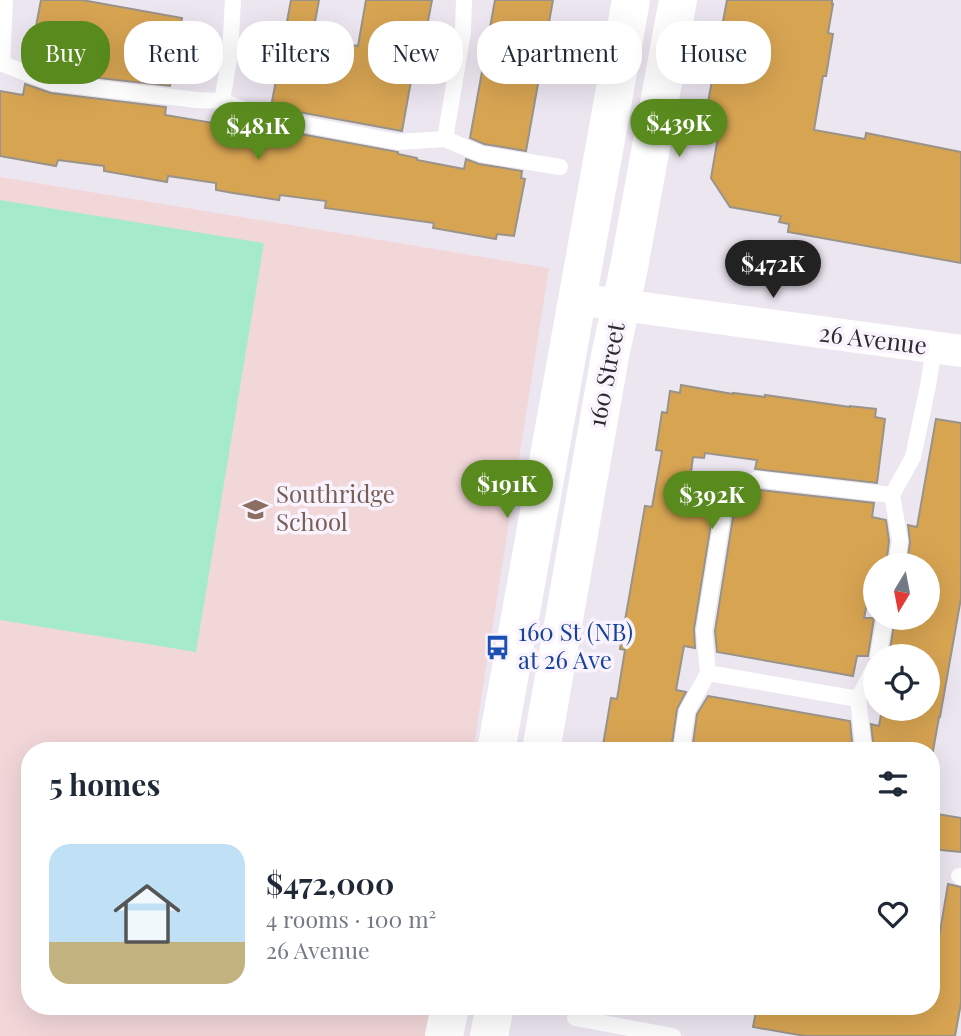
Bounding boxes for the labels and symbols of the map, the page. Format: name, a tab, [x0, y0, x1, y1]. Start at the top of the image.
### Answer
pin: $439K	[630, 100, 728, 159]
pin: $481K	[209, 102, 307, 162]
pin: $472K	[724, 240, 822, 300]
street label: 26 Avenue	[818, 316, 929, 360]
street label: 160 Street	[579, 319, 631, 430]
pin: $191K	[458, 461, 556, 520]
pin: $392K	[663, 472, 761, 531]
place label: Southridge School	[276, 477, 395, 537]
school or university icon: Southridge School	[242, 495, 270, 523]
north arrow	[863, 553, 940, 630]
place label: 160 St (NB) at 26 Ave	[518, 615, 633, 675]
bus stop icon: 160 St (NB) at 26 Ave	[484, 633, 512, 661]

